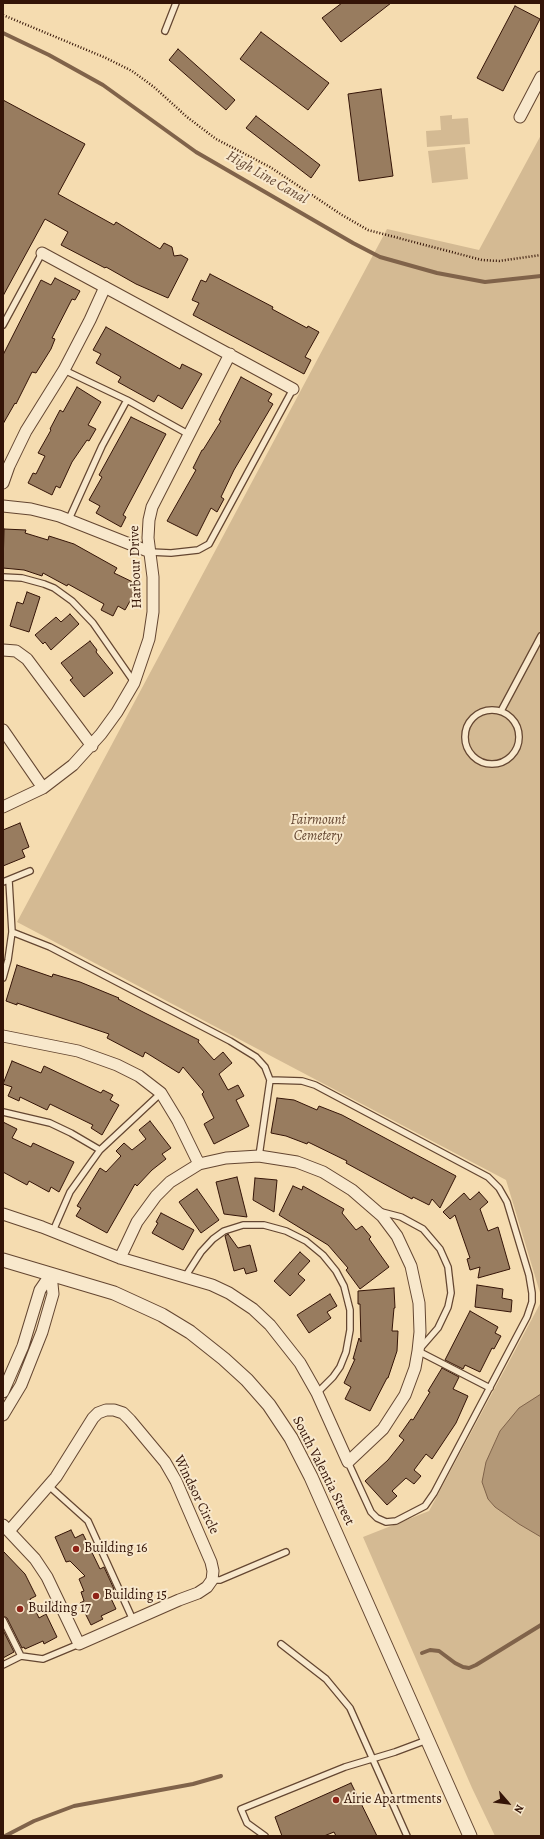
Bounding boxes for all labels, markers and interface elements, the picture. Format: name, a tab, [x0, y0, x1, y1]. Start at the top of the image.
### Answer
water label: High Line Canal	[223, 147, 311, 209]
street label: Harbour Drive	[126, 525, 146, 609]
park label: Fairmount Cemetery	[290, 813, 346, 846]
street label: South Valentia Street	[288, 1414, 358, 1528]
street label: Windsor Circle	[170, 1453, 222, 1537]
place label: Building 16	[84, 1541, 147, 1557]
marker: Building 16	[71, 1544, 81, 1554]
place label: Building 15	[104, 1588, 167, 1604]
marker: Building 15	[91, 1591, 101, 1601]
place label: Building 17	[28, 1601, 91, 1617]
marker: Building 17	[15, 1604, 25, 1614]
north arrow	[488, 1783, 528, 1823]
place label: Airie Apartments	[344, 1792, 442, 1808]
marker: Airie Apartments	[331, 1795, 341, 1805]
text: N	[511, 1802, 528, 1816]

